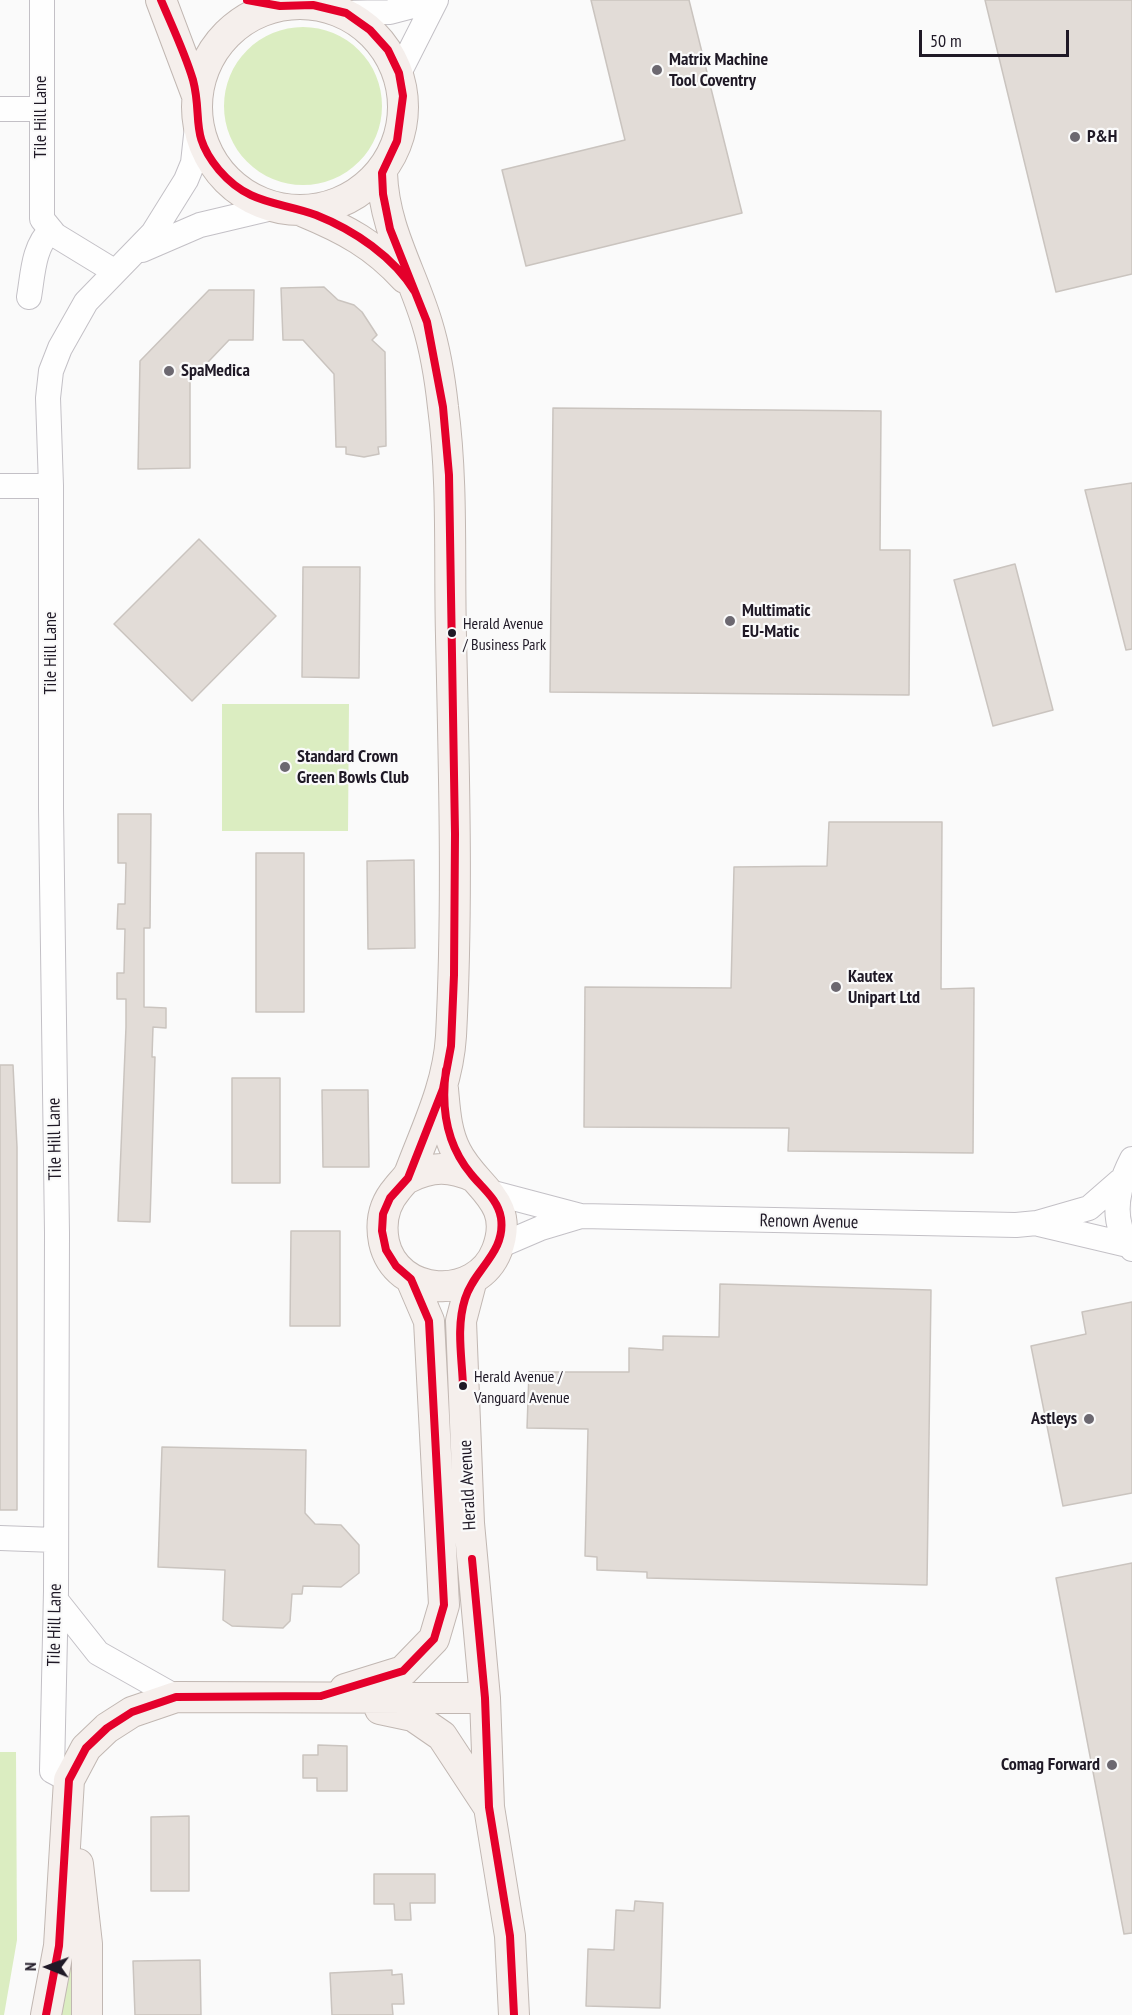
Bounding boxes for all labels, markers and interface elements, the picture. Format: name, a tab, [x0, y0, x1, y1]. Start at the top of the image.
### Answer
scale bar	[922, 18, 1072, 56]
text: 50 m	[930, 29, 962, 52]
place label: Matrix Machine Tool Coventry	[669, 49, 768, 92]
marker: Matrix Machine Tool Coventry	[650, 63, 664, 77]
street label: Tile Hill Lane	[30, 76, 52, 158]
place label: P&H	[1087, 126, 1117, 148]
marker: P&H	[1068, 130, 1082, 144]
place label: SpaMedica	[181, 360, 250, 382]
marker: SpaMedica	[162, 364, 176, 378]
place label: Multimatic EU-Matic	[742, 600, 811, 642]
street label: Tile Hill Lane	[40, 612, 62, 694]
place label: Herald Avenue / Business Park	[463, 614, 546, 652]
marker: Multimatic EU-Matic	[723, 614, 737, 628]
marker: Herald Avenue / Business Park	[446, 627, 458, 639]
place label: Standard Crown Green Bowls Club	[297, 746, 409, 789]
marker: Standard Crown Green Bowls Club	[278, 760, 292, 774]
place label: Kautex Unipart Ltd	[848, 966, 920, 1008]
marker: Kautex Unipart Ltd	[829, 980, 843, 994]
street label: Tile Hill Lane	[43, 1097, 67, 1181]
street label: Renown Avenue	[759, 1210, 859, 1234]
place label: Herald Avenue / Vanguard Avenue	[474, 1367, 570, 1405]
marker: Herald Avenue / Vanguard Avenue	[457, 1380, 469, 1392]
place label: Astleys	[1031, 1408, 1077, 1430]
marker: Astleys	[1082, 1412, 1096, 1426]
street label: Herald Avenue	[455, 1439, 481, 1531]
street label: Tile Hill Lane	[43, 1583, 67, 1667]
place label: Comag Forward	[1001, 1754, 1100, 1776]
marker: Comag Forward	[1105, 1758, 1119, 1772]
north arrow	[18, 1937, 78, 1997]
text: N	[20, 1962, 40, 1971]

